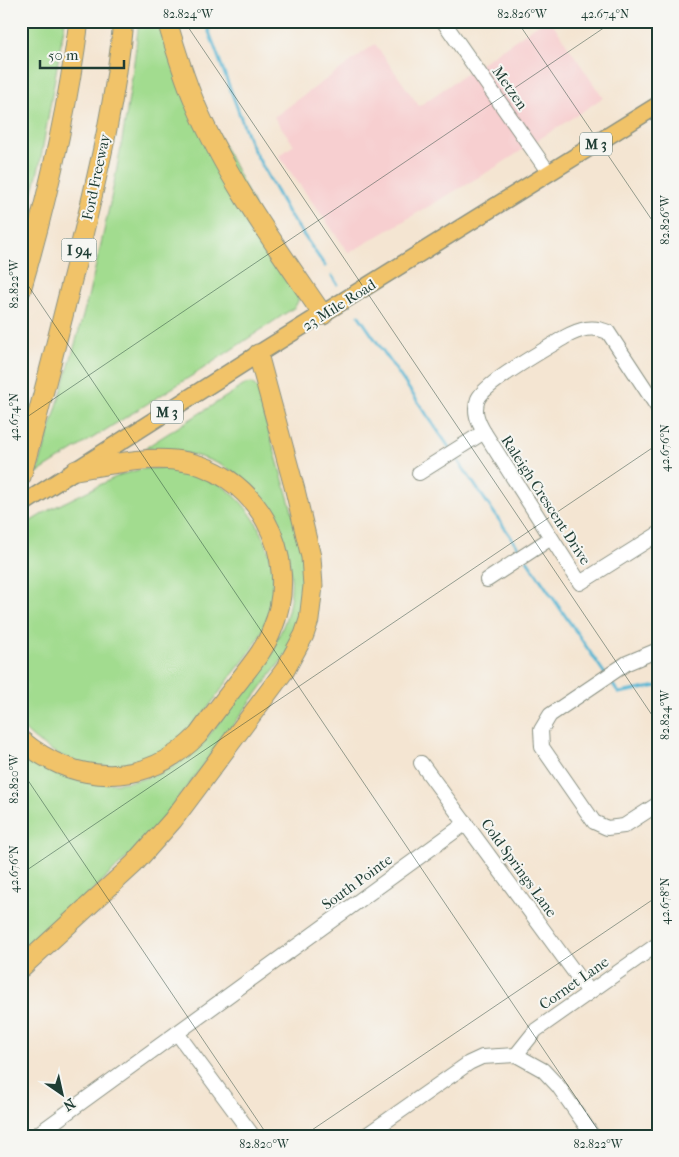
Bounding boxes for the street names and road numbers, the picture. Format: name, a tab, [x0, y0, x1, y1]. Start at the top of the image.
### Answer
street label: Metzen	[489, 63, 532, 114]
street label: Ford Freeway	[78, 131, 114, 222]
road number: M 3	[580, 132, 612, 156]
road number: I 94	[62, 238, 96, 262]
street label: 23 Mile Road	[299, 275, 380, 335]
road number: M 3	[151, 401, 183, 424]
street label: Raleigh Crescent Drive	[497, 432, 595, 569]
street label: Cold Springs Lane	[477, 815, 561, 921]
street label: South Pointe	[318, 850, 396, 914]
street label: Cornet Lane	[536, 952, 613, 1014]

